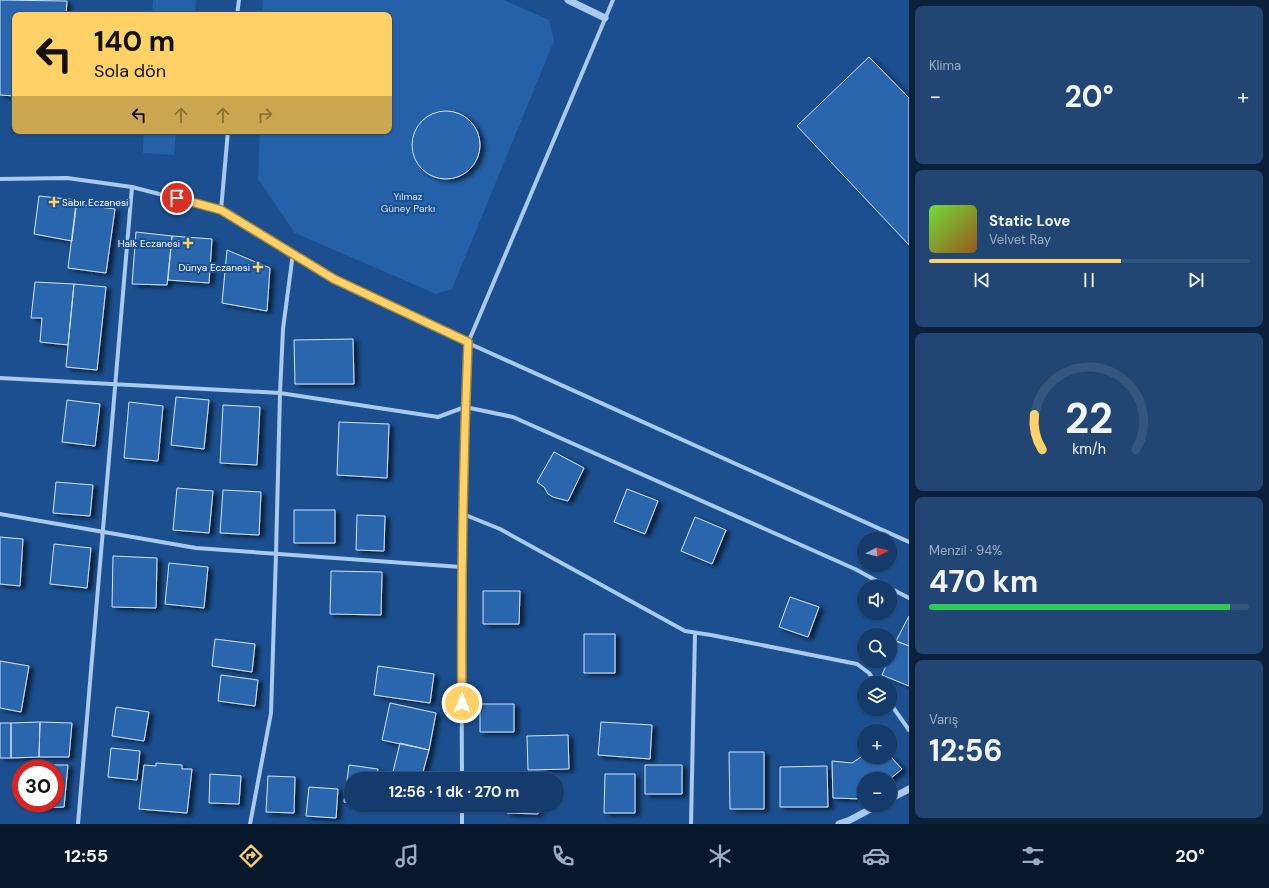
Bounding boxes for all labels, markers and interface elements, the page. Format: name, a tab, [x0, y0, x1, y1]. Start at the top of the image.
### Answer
text: 140 m	[94, 23, 175, 60]
icon: left	[28, 28, 80, 80]
text: Klima	[929, 57, 961, 74]
text: Sola dön	[94, 59, 166, 83]
text: 20°	[1064, 77, 1114, 116]
text: −	[929, 82, 941, 111]
text: +	[1237, 82, 1249, 111]
icon: left	[128, 104, 150, 126]
icon: ahead	[170, 104, 192, 126]
icon: ahead	[212, 104, 234, 126]
icon: right	[254, 104, 276, 126]
pin	[160, 181, 194, 215]
icon: arrive	[166, 187, 188, 209]
park label: Yılmaz Güney Parkı	[381, 190, 435, 215]
place label: Sabır Eczanesi	[62, 196, 128, 209]
marker: Sabır Eczanesi	[49, 197, 59, 207]
text: Static Love	[989, 211, 1070, 231]
text: Velvet Ray	[989, 231, 1051, 248]
place label: Halk Eczanesi	[118, 237, 180, 250]
marker: Halk Eczanesi	[183, 238, 193, 248]
place label: Dünya Eczanesi	[178, 261, 250, 274]
marker: Dünya Eczanesi	[253, 262, 263, 272]
icon: previous	[971, 269, 993, 291]
icon: pause	[1078, 269, 1100, 291]
icon: next	[1185, 269, 1207, 291]
text: 22	[1065, 392, 1113, 446]
text: km/h	[1072, 440, 1106, 458]
north arrow	[857, 532, 897, 572]
map controls	[857, 532, 897, 812]
text: Menzil · 94%	[929, 542, 1002, 559]
text: 470 km	[929, 562, 1038, 601]
button: sound	[857, 580, 897, 620]
button: search	[857, 628, 897, 668]
button: layers	[857, 676, 897, 716]
position arrow	[441, 682, 483, 724]
text: Varış	[929, 711, 958, 728]
button: +	[857, 724, 897, 764]
text: 12:56	[929, 731, 1003, 770]
speed limit sign: 30	[12, 760, 64, 812]
button: −	[857, 772, 897, 812]
text: 12:56 · 1 dk · 270 m	[389, 782, 519, 802]
icon: directions	[237, 842, 265, 870]
icon: music	[393, 842, 421, 870]
icon: phone	[549, 842, 577, 870]
icon: climate	[706, 842, 734, 870]
icon: car	[862, 842, 890, 870]
icon: filters	[1019, 842, 1047, 870]
text: 12:55	[64, 844, 108, 868]
text: 20°	[1175, 844, 1205, 868]

